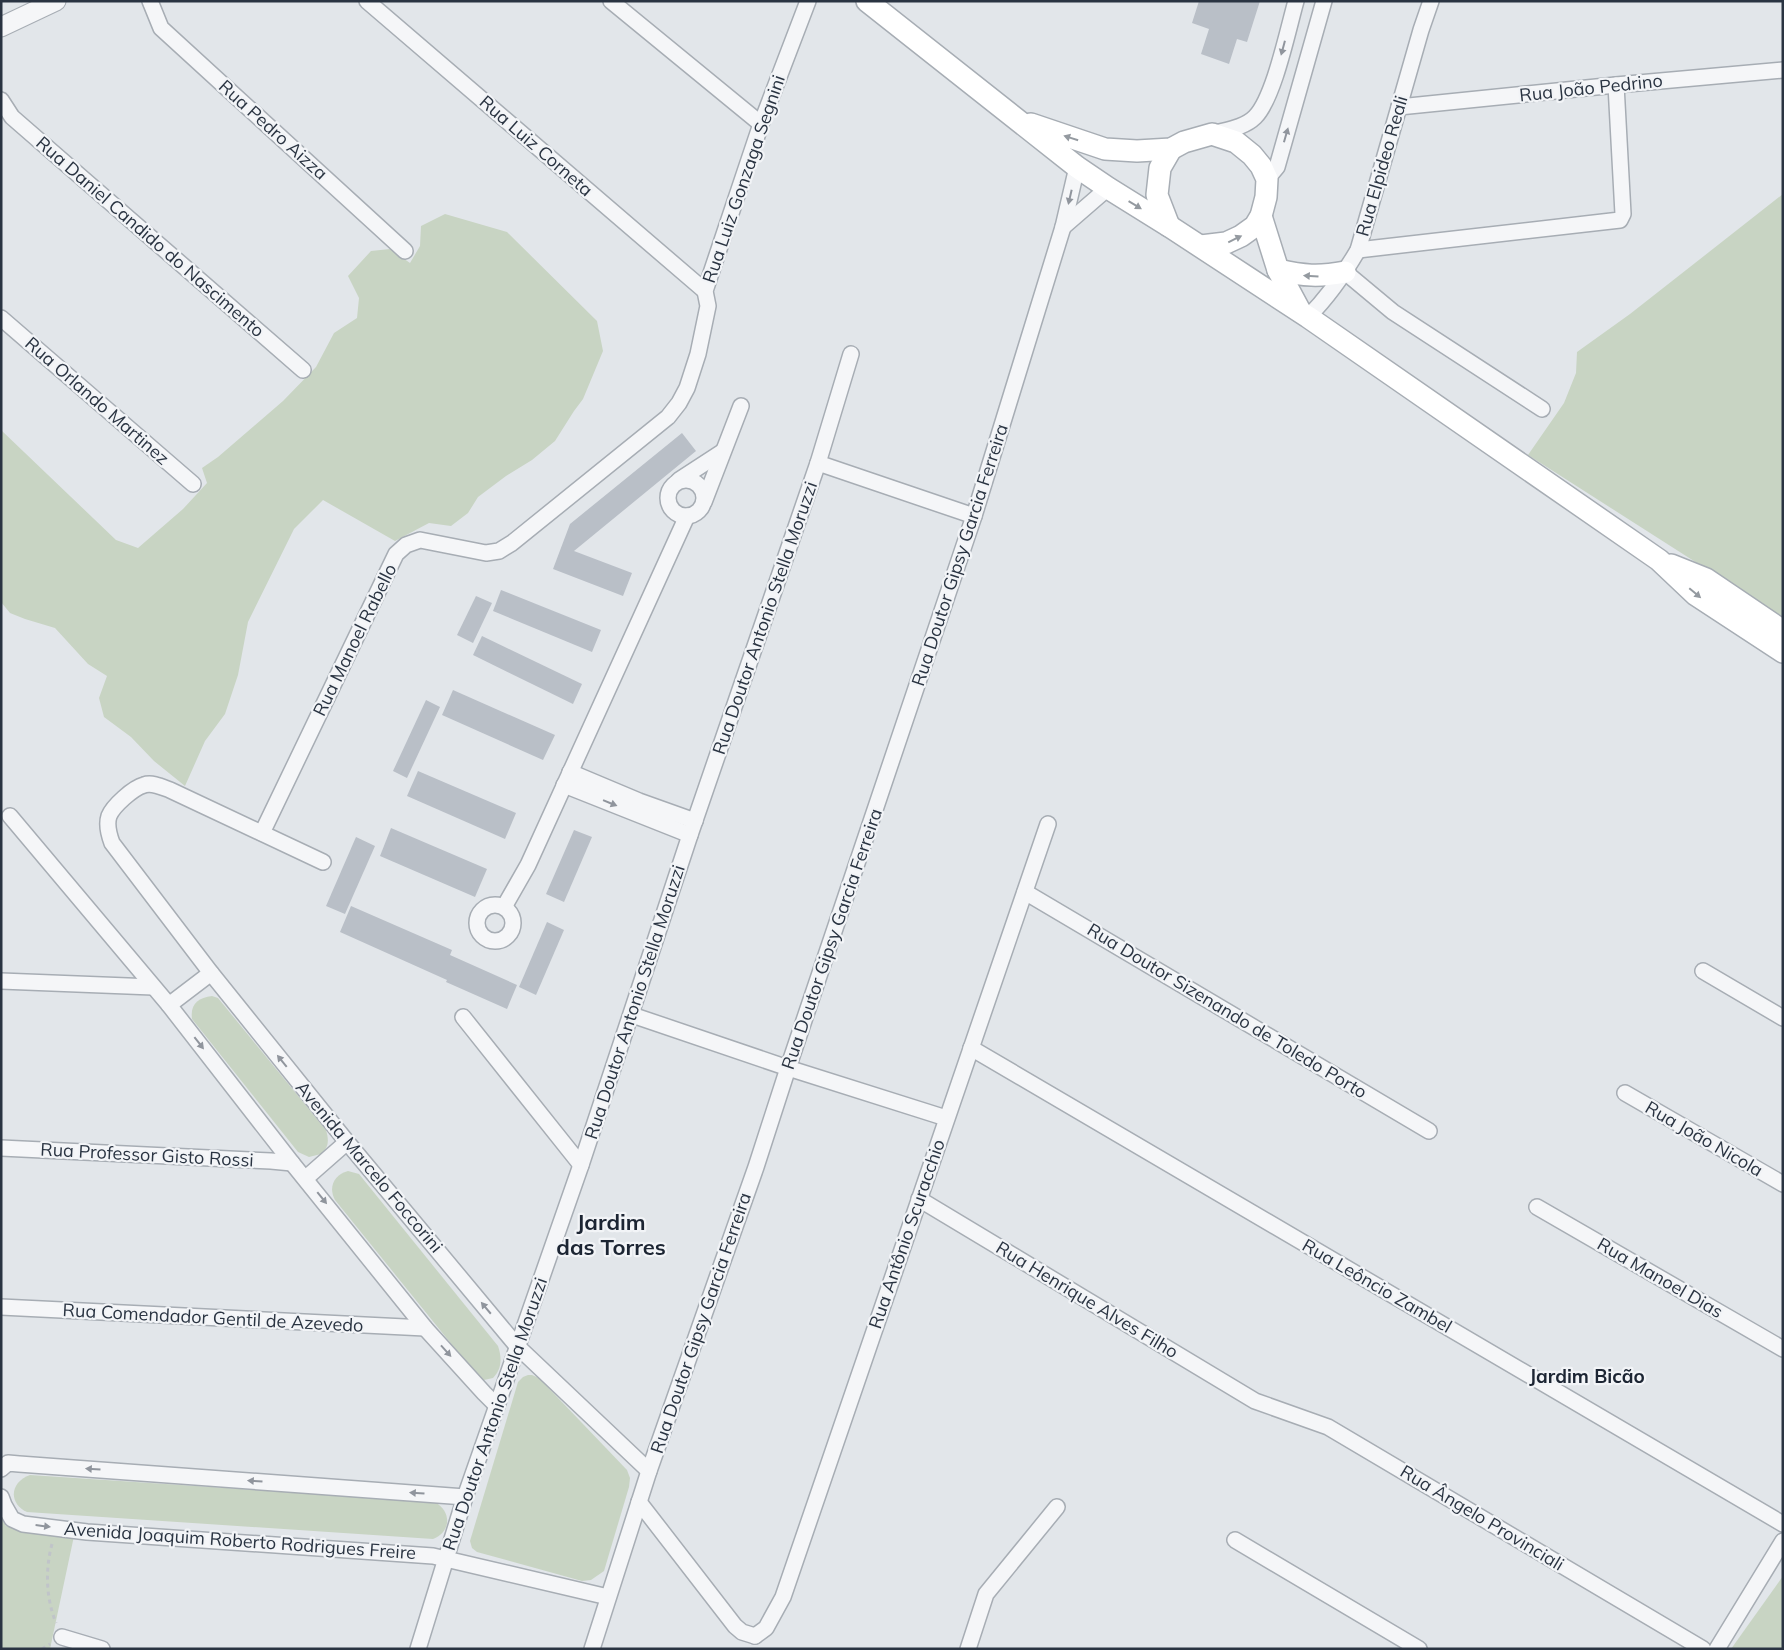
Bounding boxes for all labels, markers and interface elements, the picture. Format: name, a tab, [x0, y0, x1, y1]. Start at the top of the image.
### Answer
one-way arrow	[1278, 41, 1286, 56]
street label: Rua João Pedrino	[1518, 69, 1664, 106]
street label: Rua Luiz Gonzaga Segnini	[697, 72, 790, 286]
street label: Rua Pedro Aizza	[214, 75, 333, 185]
street label: Rua Luiz Corneta	[475, 90, 598, 201]
street label: Rua Elpideo Reali	[1350, 93, 1413, 239]
one-way arrow	[1283, 127, 1291, 142]
street label: Rua Daniel Candido do Nascimento	[31, 131, 269, 342]
one-way arrow	[1064, 133, 1079, 141]
one-way arrow	[1066, 190, 1074, 205]
one-way arrow	[1128, 200, 1141, 209]
one-way arrow	[1228, 234, 1243, 243]
one-way arrow	[1303, 271, 1319, 279]
street label: Rua Orlando Martinez	[20, 332, 174, 470]
street label: Rua Doutor Gipsy Garcia Ferreira	[906, 421, 1013, 689]
street label: Rua Doutor Antonio Stella Moruzzi	[707, 478, 822, 757]
street label: Rua Manoel Rabello	[308, 560, 401, 720]
one-way arrow	[1688, 588, 1701, 599]
one-way arrow	[603, 799, 618, 807]
street label: Rua Doutor Gipsy Garcia Ferreira	[776, 805, 887, 1072]
street label: Rua Doutor Antonio Stella Moruzzi	[579, 862, 690, 1142]
street label: Rua Doutor Sizenando de Toledo Porto	[1083, 918, 1371, 1103]
one-way arrow	[194, 1036, 205, 1049]
one-way arrow	[277, 1055, 288, 1068]
street label: Avenida Marcelo Foccorini	[291, 1076, 448, 1257]
street label: Rua João Nicola	[1641, 1096, 1767, 1182]
street label: Rua Antônio Scuracchio	[863, 1136, 950, 1332]
street label: Rua Professor Gisto Rossi	[40, 1137, 254, 1172]
street label: Rua Doutor Gipsy Garcia Ferreira	[645, 1189, 756, 1456]
one-way arrow	[316, 1191, 327, 1204]
district label: Jardim das Torres	[556, 1208, 666, 1261]
street label: Rua Manoel Dias	[1593, 1232, 1727, 1323]
street label: Rua Leôncio Zambel	[1298, 1233, 1456, 1338]
street label: Rua Henrique Alves Filho	[992, 1236, 1183, 1363]
street label: Rua Doutor Antonio Stella Moruzzi	[437, 1274, 552, 1553]
street label: Rua Comendador Gentil de Azevedo	[62, 1298, 364, 1337]
one-way arrow	[480, 1302, 491, 1315]
one-way arrow	[441, 1345, 452, 1358]
district label: Jardim Bicão	[1529, 1364, 1645, 1388]
street label: Rua Ângelo Provinciali	[1396, 1460, 1568, 1576]
one-way arrow	[84, 1465, 100, 1473]
one-way arrow	[246, 1477, 262, 1485]
one-way arrow	[408, 1489, 424, 1497]
street label: Avenida Joaquim Roberto Rodrigues Freire	[63, 1517, 417, 1564]
one-way arrow	[35, 1522, 51, 1530]

